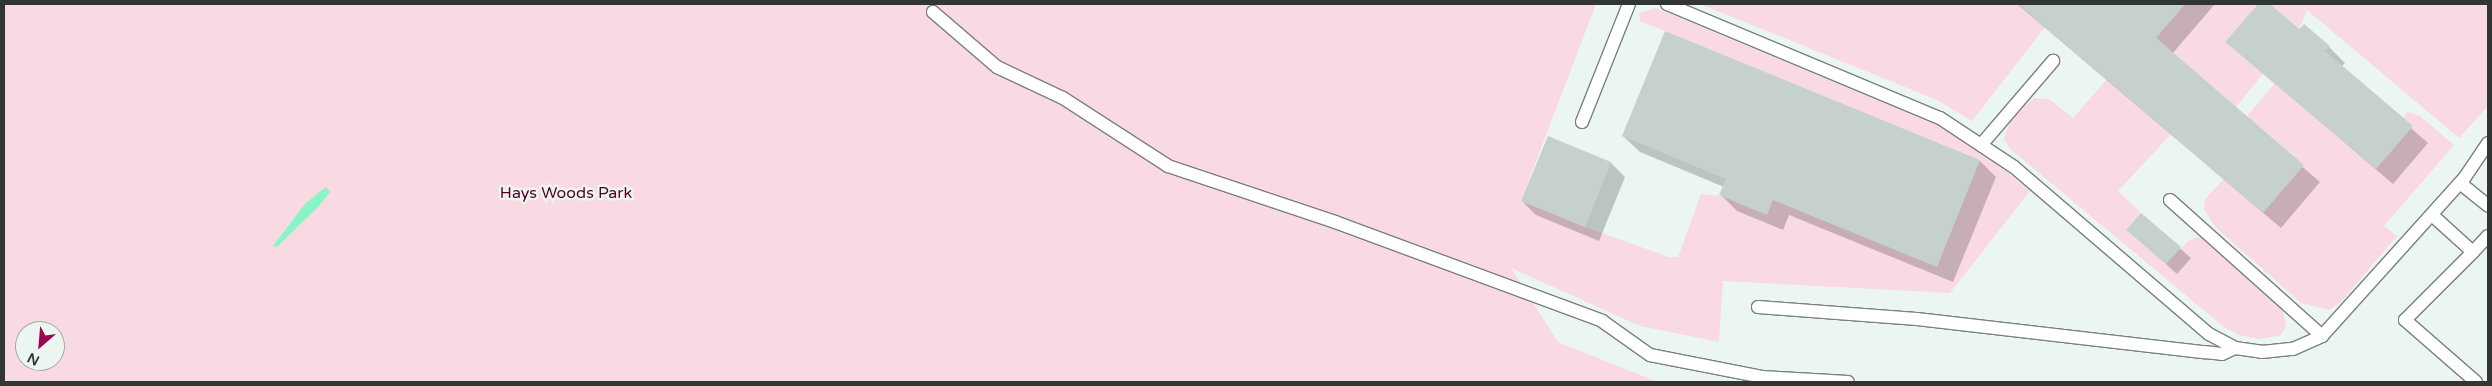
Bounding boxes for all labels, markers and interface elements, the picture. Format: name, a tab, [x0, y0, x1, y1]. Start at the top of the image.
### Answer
park label: Hays Woods Park	[500, 183, 632, 203]
north arrow	[15, 321, 65, 371]
text: N	[25, 349, 42, 369]

